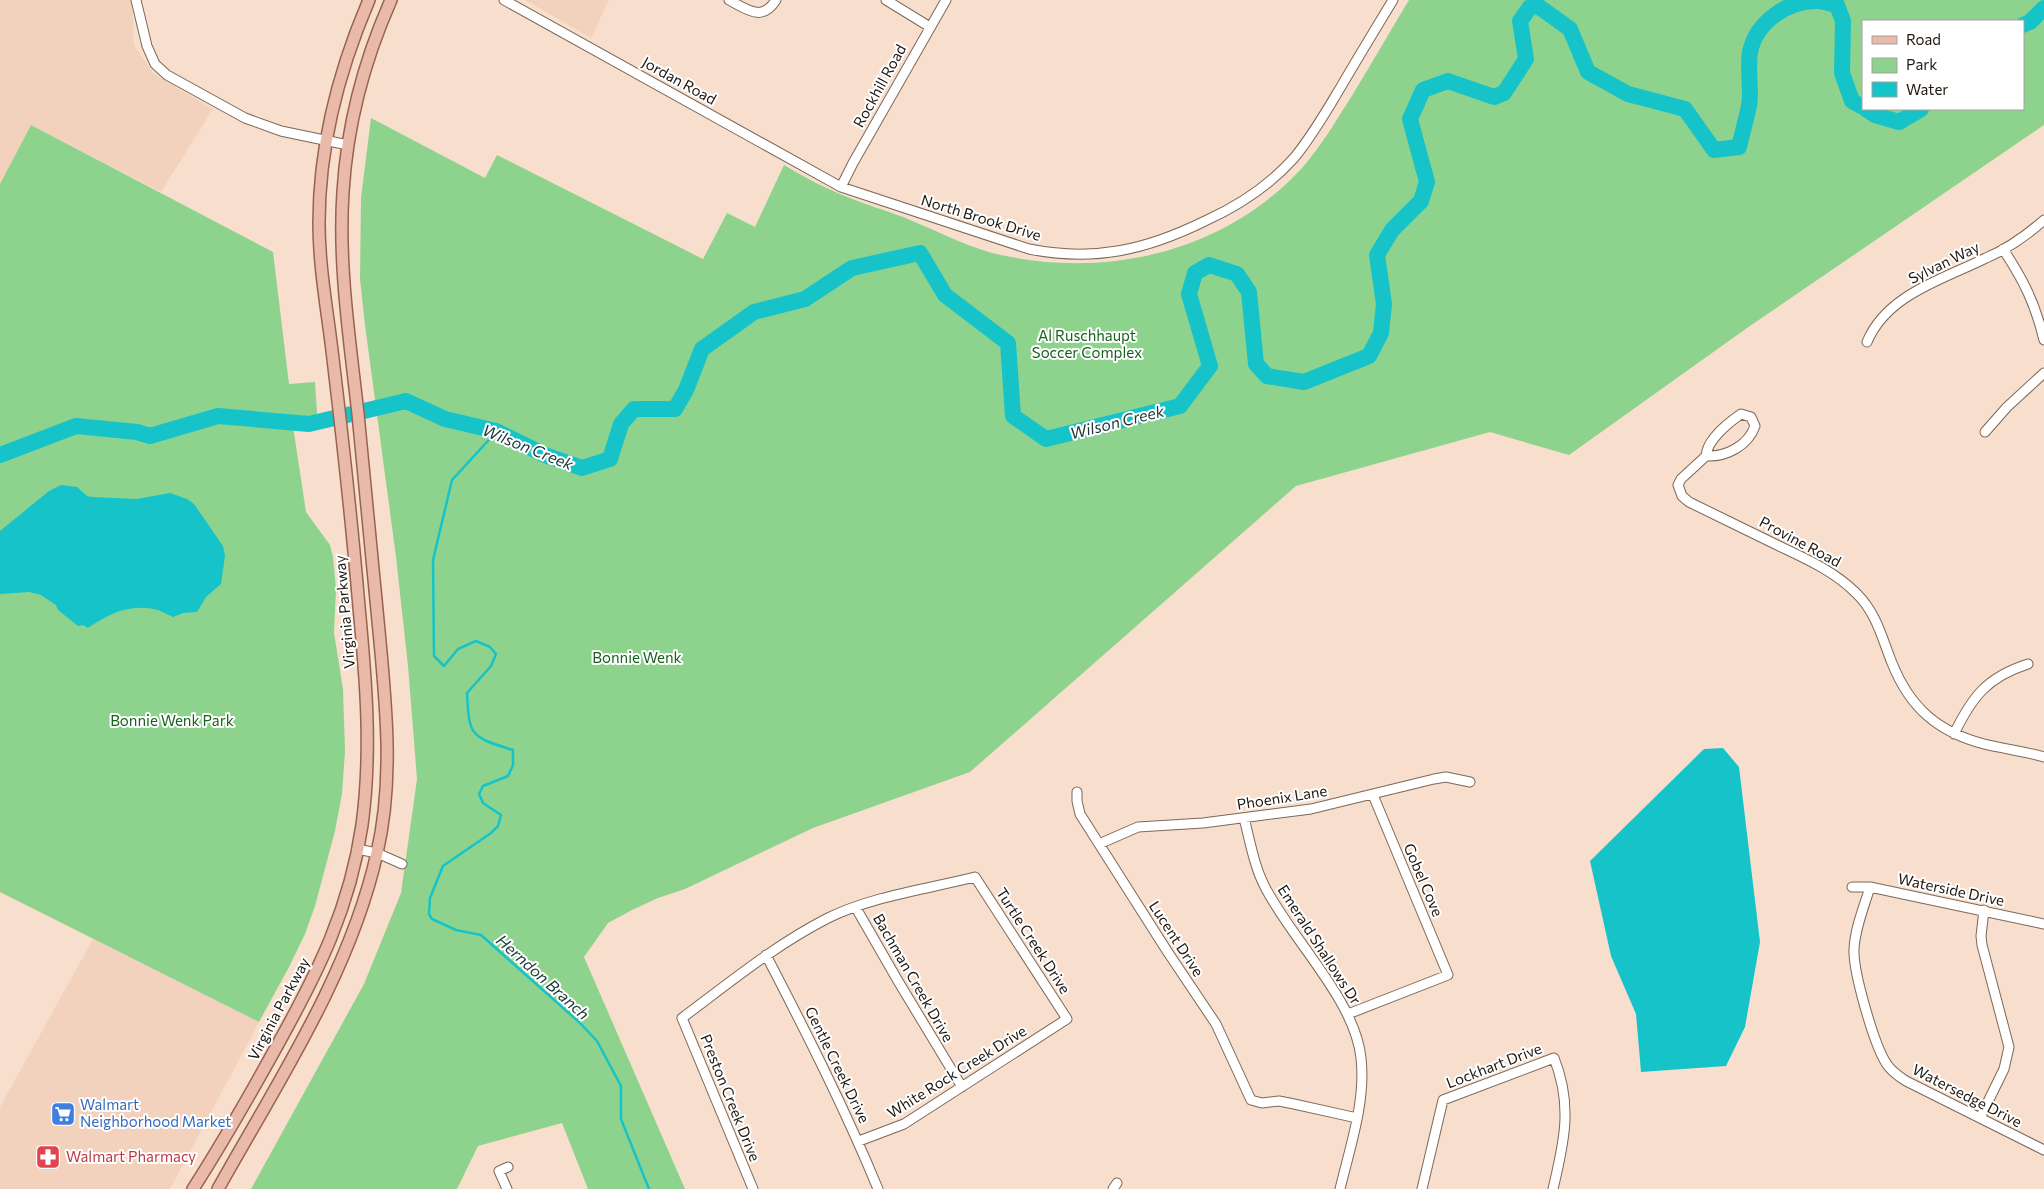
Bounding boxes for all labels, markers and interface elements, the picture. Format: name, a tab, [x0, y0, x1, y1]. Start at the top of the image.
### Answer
legend	[1862, 20, 2024, 110]
text: Road	[1906, 30, 1941, 48]
street label: Rockhill Road	[849, 41, 909, 130]
street label: Jordan Road	[639, 52, 720, 108]
text: Park	[1906, 55, 1937, 73]
text: Water	[1906, 80, 1948, 98]
street label: North Brook Drive	[919, 190, 1044, 244]
street label: Sylvan Way	[1905, 237, 1982, 287]
park label: Al Ruschhaupt Soccer Complex	[1032, 326, 1142, 361]
water label: Wilson Creek	[1068, 401, 1166, 442]
water label: Wilson Creek	[480, 420, 577, 473]
street label: Provine Road	[1757, 512, 1844, 570]
street label: Virginia Parkway	[330, 554, 358, 670]
park label: Bonnie Wenk	[592, 648, 682, 666]
park label: Bonnie Wenk Park	[110, 711, 234, 729]
street label: Phoenix Lane	[1235, 781, 1328, 813]
street label: Gobel Cove	[1400, 840, 1447, 919]
street label: Waterside Drive	[1896, 869, 2006, 909]
street label: Emerald Shallows Dr	[1274, 881, 1365, 1008]
street label: Turtle Creek Drive	[993, 884, 1075, 997]
street label: Lucent Drive	[1146, 897, 1208, 980]
street label: Bachman Creek Drive	[870, 910, 958, 1045]
water label: Herndon Branch	[493, 930, 594, 1023]
street label: Virginia Parkway	[243, 954, 313, 1063]
street label: Gentle Creek Drive	[802, 1003, 874, 1126]
street label: White Rock Creek Drive	[884, 1021, 1029, 1121]
street label: Preston Creek Drive	[697, 1031, 765, 1164]
street label: Lockhart Drive	[1443, 1039, 1544, 1092]
street label: Watersedge Drive	[1910, 1060, 2025, 1131]
place label: Walmart Neighborhood Market	[80, 1095, 231, 1130]
supermarket icon: Walmart Neighborhood Market	[50, 1101, 76, 1127]
pharmacy icon: Walmart Pharmacy	[35, 1144, 61, 1170]
place label: Walmart Pharmacy	[66, 1147, 196, 1165]

